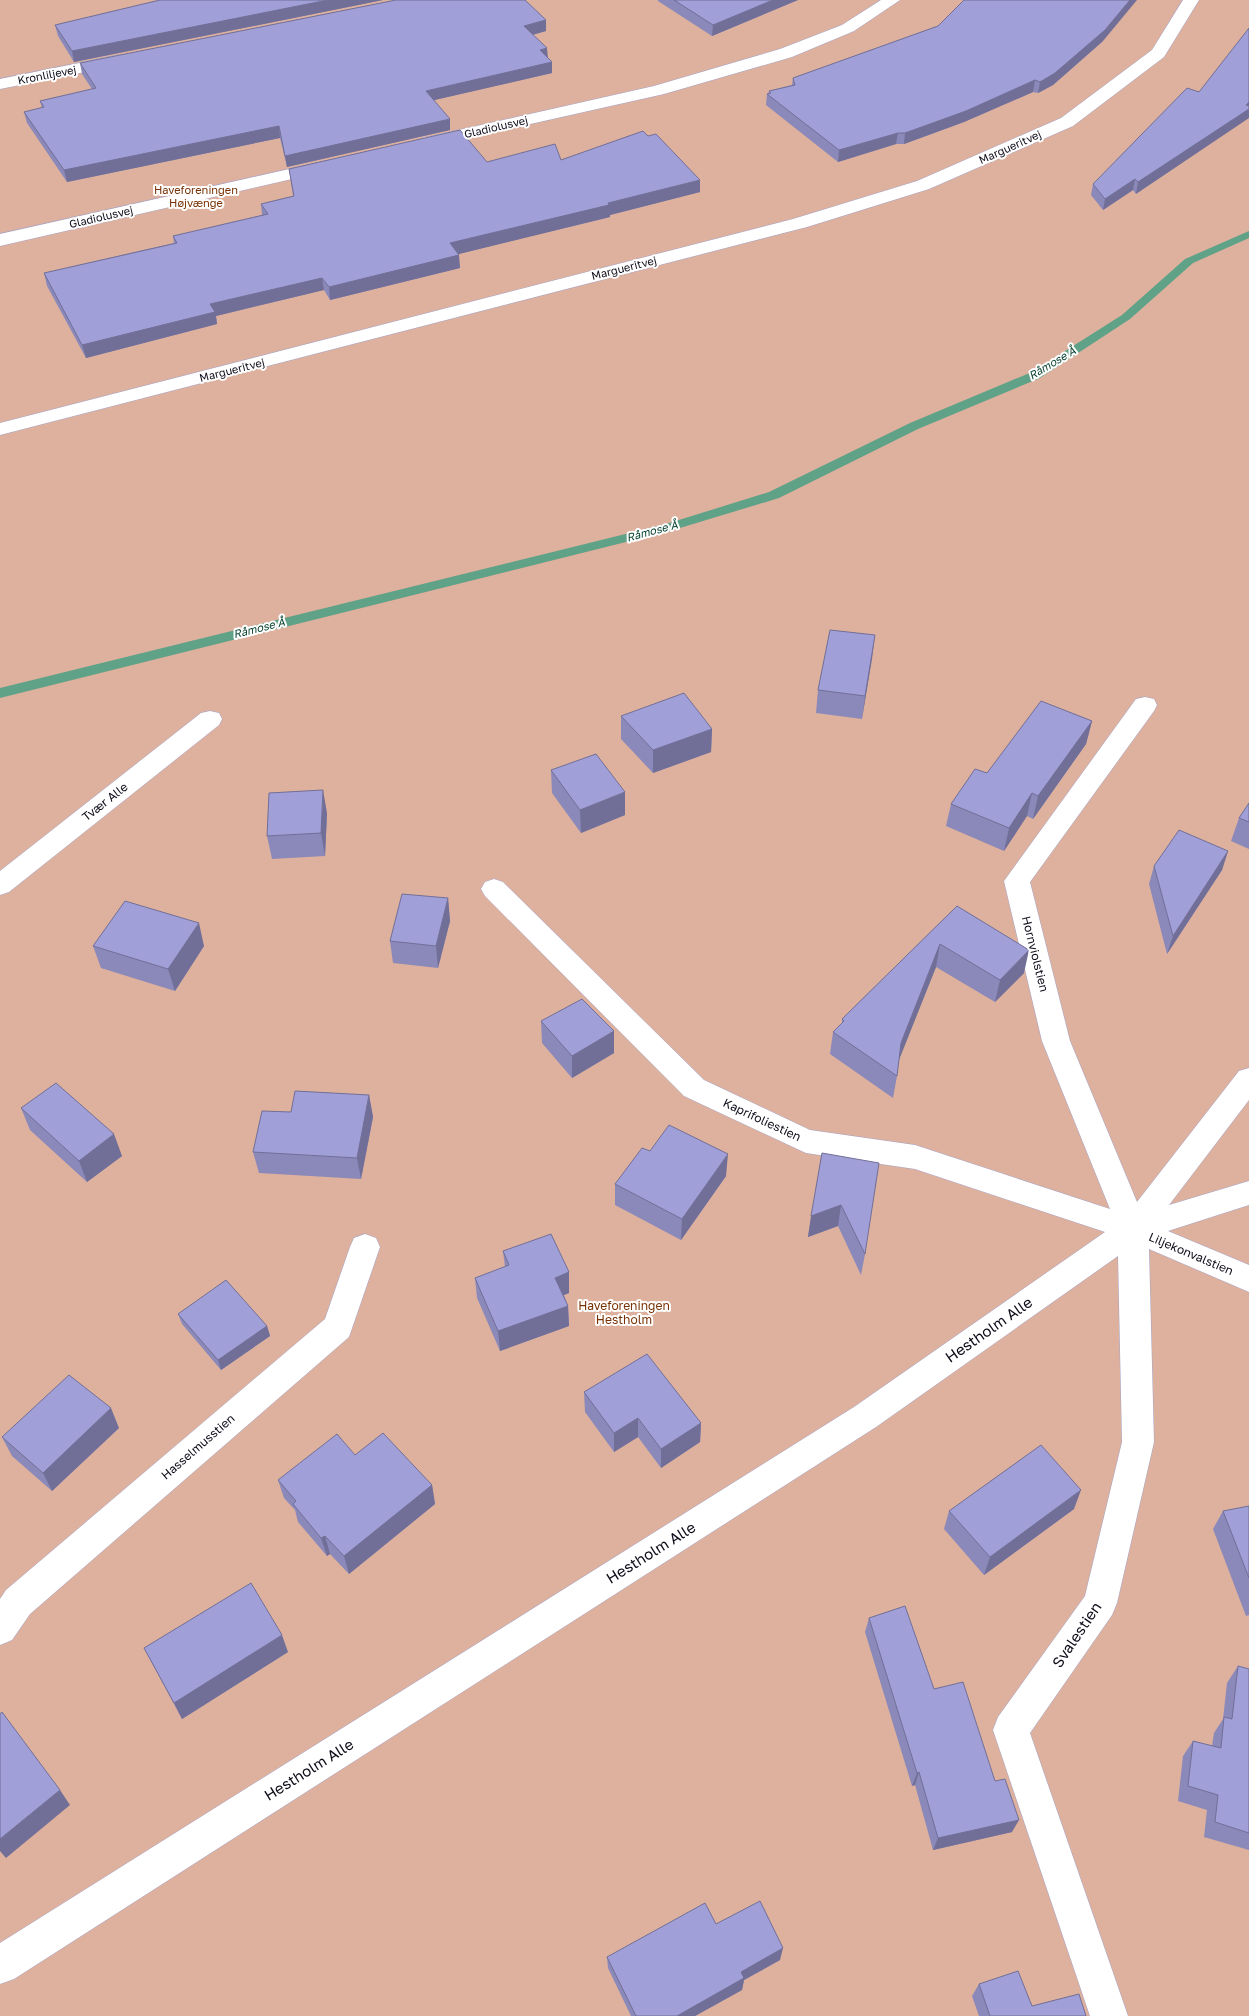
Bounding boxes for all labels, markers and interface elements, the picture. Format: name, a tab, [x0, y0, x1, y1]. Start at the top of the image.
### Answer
street label: Kronliljevej	[16, 62, 77, 87]
street label: Gladiolusvej	[463, 113, 529, 140]
street label: Margueritvej	[977, 127, 1043, 166]
park label: Haveforeningen Højvænge	[154, 183, 238, 209]
street label: Gladiolusvej	[68, 203, 134, 230]
street label: Margueritvej	[590, 253, 658, 282]
water label: Råmose Å	[1026, 343, 1078, 382]
street label: Margueritvej	[198, 355, 266, 384]
water label: Råmose Å	[625, 517, 679, 544]
water label: Råmose Å	[232, 615, 286, 640]
street label: Tvær Alle	[79, 779, 131, 824]
street label: Hornviolstien	[1019, 914, 1052, 993]
street label: Kaprifoliestien	[721, 1095, 804, 1144]
street label: Liljekonvalstien	[1147, 1229, 1236, 1278]
street label: Hestholm Alle	[941, 1292, 1036, 1366]
park label: Haveforeningen Hestholm	[578, 1298, 670, 1327]
street label: Hasselmusstien	[158, 1411, 237, 1483]
street label: Hestholm Alle	[602, 1517, 699, 1587]
street label: Svalestien	[1048, 1598, 1105, 1671]
street label: Hestholm Alle	[260, 1734, 357, 1804]

